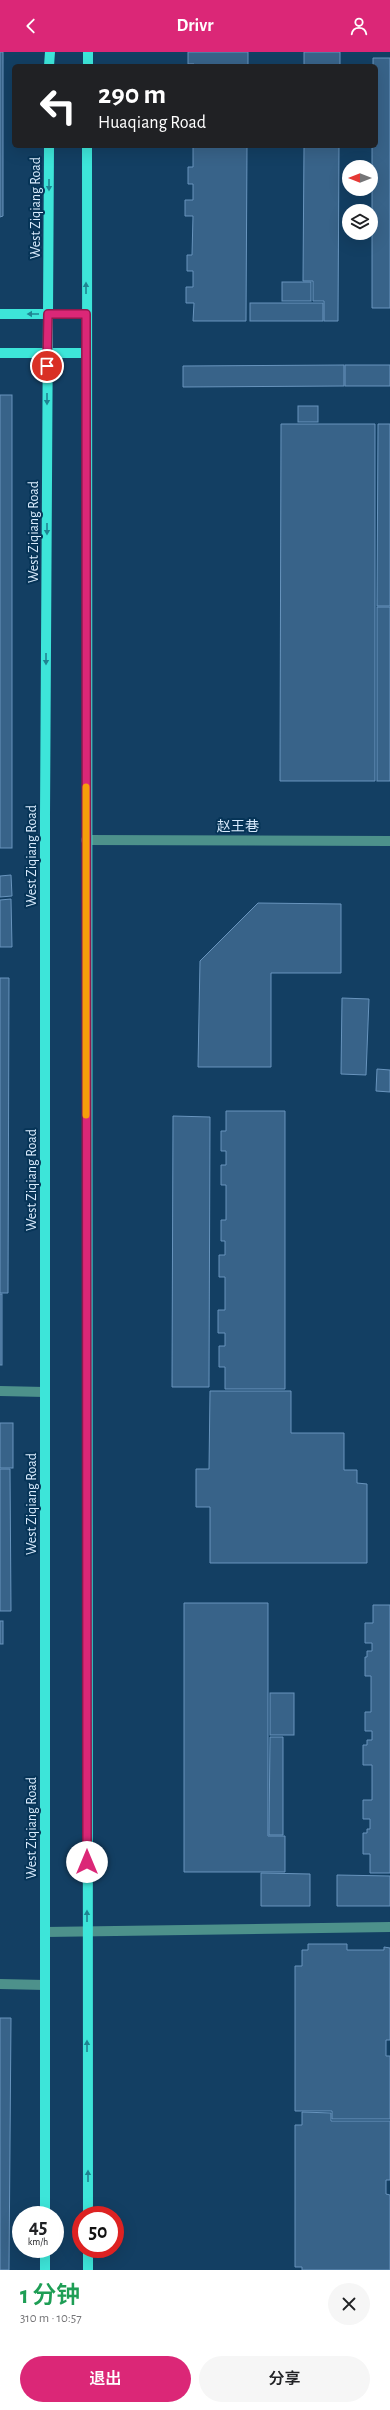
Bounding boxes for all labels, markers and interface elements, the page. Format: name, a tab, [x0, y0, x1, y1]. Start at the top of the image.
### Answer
icon: back	[20, 15, 42, 37]
icon: person	[348, 15, 370, 37]
text: Drivr	[177, 17, 213, 35]
icon: left	[32, 80, 84, 132]
text: 290 m	[98, 81, 166, 109]
text: Huaqiang Road	[98, 114, 206, 132]
street label: West Ziqiang Road	[29, 157, 43, 259]
north arrow	[342, 160, 378, 196]
map controls	[342, 160, 378, 240]
one-way arrow	[46, 179, 52, 192]
button: layers	[342, 204, 378, 240]
one-way arrow	[83, 281, 89, 294]
one-way arrow	[26, 311, 39, 317]
pin	[30, 349, 64, 383]
icon: arrive	[36, 355, 58, 377]
one-way arrow	[44, 393, 50, 406]
street label: West Ziqiang Road	[27, 481, 41, 583]
one-way arrow	[44, 523, 50, 536]
one-way arrow	[43, 653, 49, 666]
street label: West Ziqiang Road	[25, 805, 39, 907]
street label: 赵王巷	[216, 819, 259, 834]
street label: West Ziqiang Road	[25, 1129, 39, 1231]
street label: West Ziqiang Road	[25, 1453, 39, 1555]
street label: West Ziqiang Road	[25, 1777, 39, 1879]
position arrow	[66, 1841, 108, 1883]
one-way arrow	[84, 1909, 90, 1922]
one-way arrow	[84, 2039, 90, 2052]
one-way arrow	[85, 2169, 91, 2182]
speed limit sign: 50	[72, 2206, 124, 2258]
text: 45	[29, 2217, 47, 2237]
text: km/h	[28, 2237, 48, 2247]
button: close	[328, 2283, 370, 2325]
text: 1 分钟	[20, 2284, 80, 2308]
text: 310 m · 10:57	[20, 2312, 82, 2325]
button: 退出	[20, 2356, 191, 2402]
button: 分享	[199, 2356, 370, 2402]

